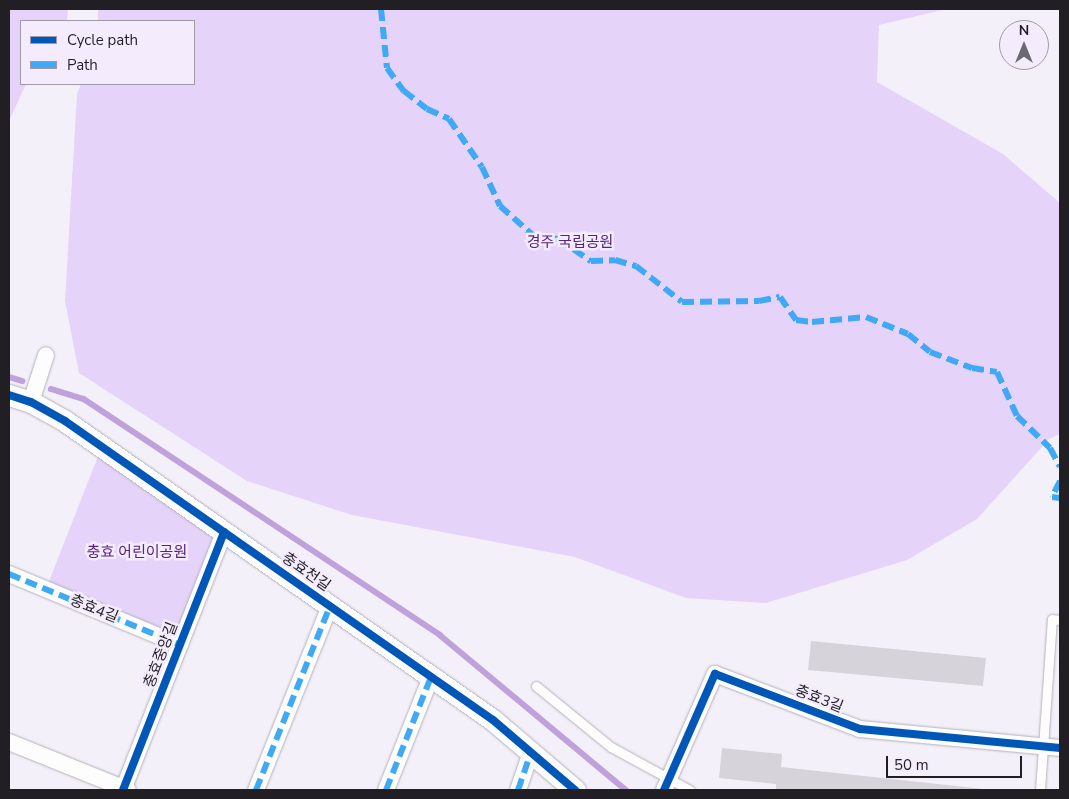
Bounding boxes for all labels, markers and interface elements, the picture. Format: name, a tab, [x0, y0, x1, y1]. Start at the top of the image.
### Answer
legend	[20, 20, 195, 85]
north arrow	[999, 20, 1049, 70]
text: N	[1019, 21, 1029, 40]
text: Cycle path	[67, 30, 138, 50]
text: Path	[67, 55, 98, 75]
park label: 경주 국립공원	[527, 234, 613, 252]
park label: 충효 어린이공원	[87, 544, 187, 562]
street label: 충효천길	[278, 549, 334, 595]
street label: 충효4길	[67, 591, 121, 627]
street label: 충효중앙길	[140, 620, 182, 690]
street label: 충효3길	[792, 682, 846, 716]
scale bar	[889, 746, 1025, 778]
text: 50 m	[894, 755, 929, 775]

